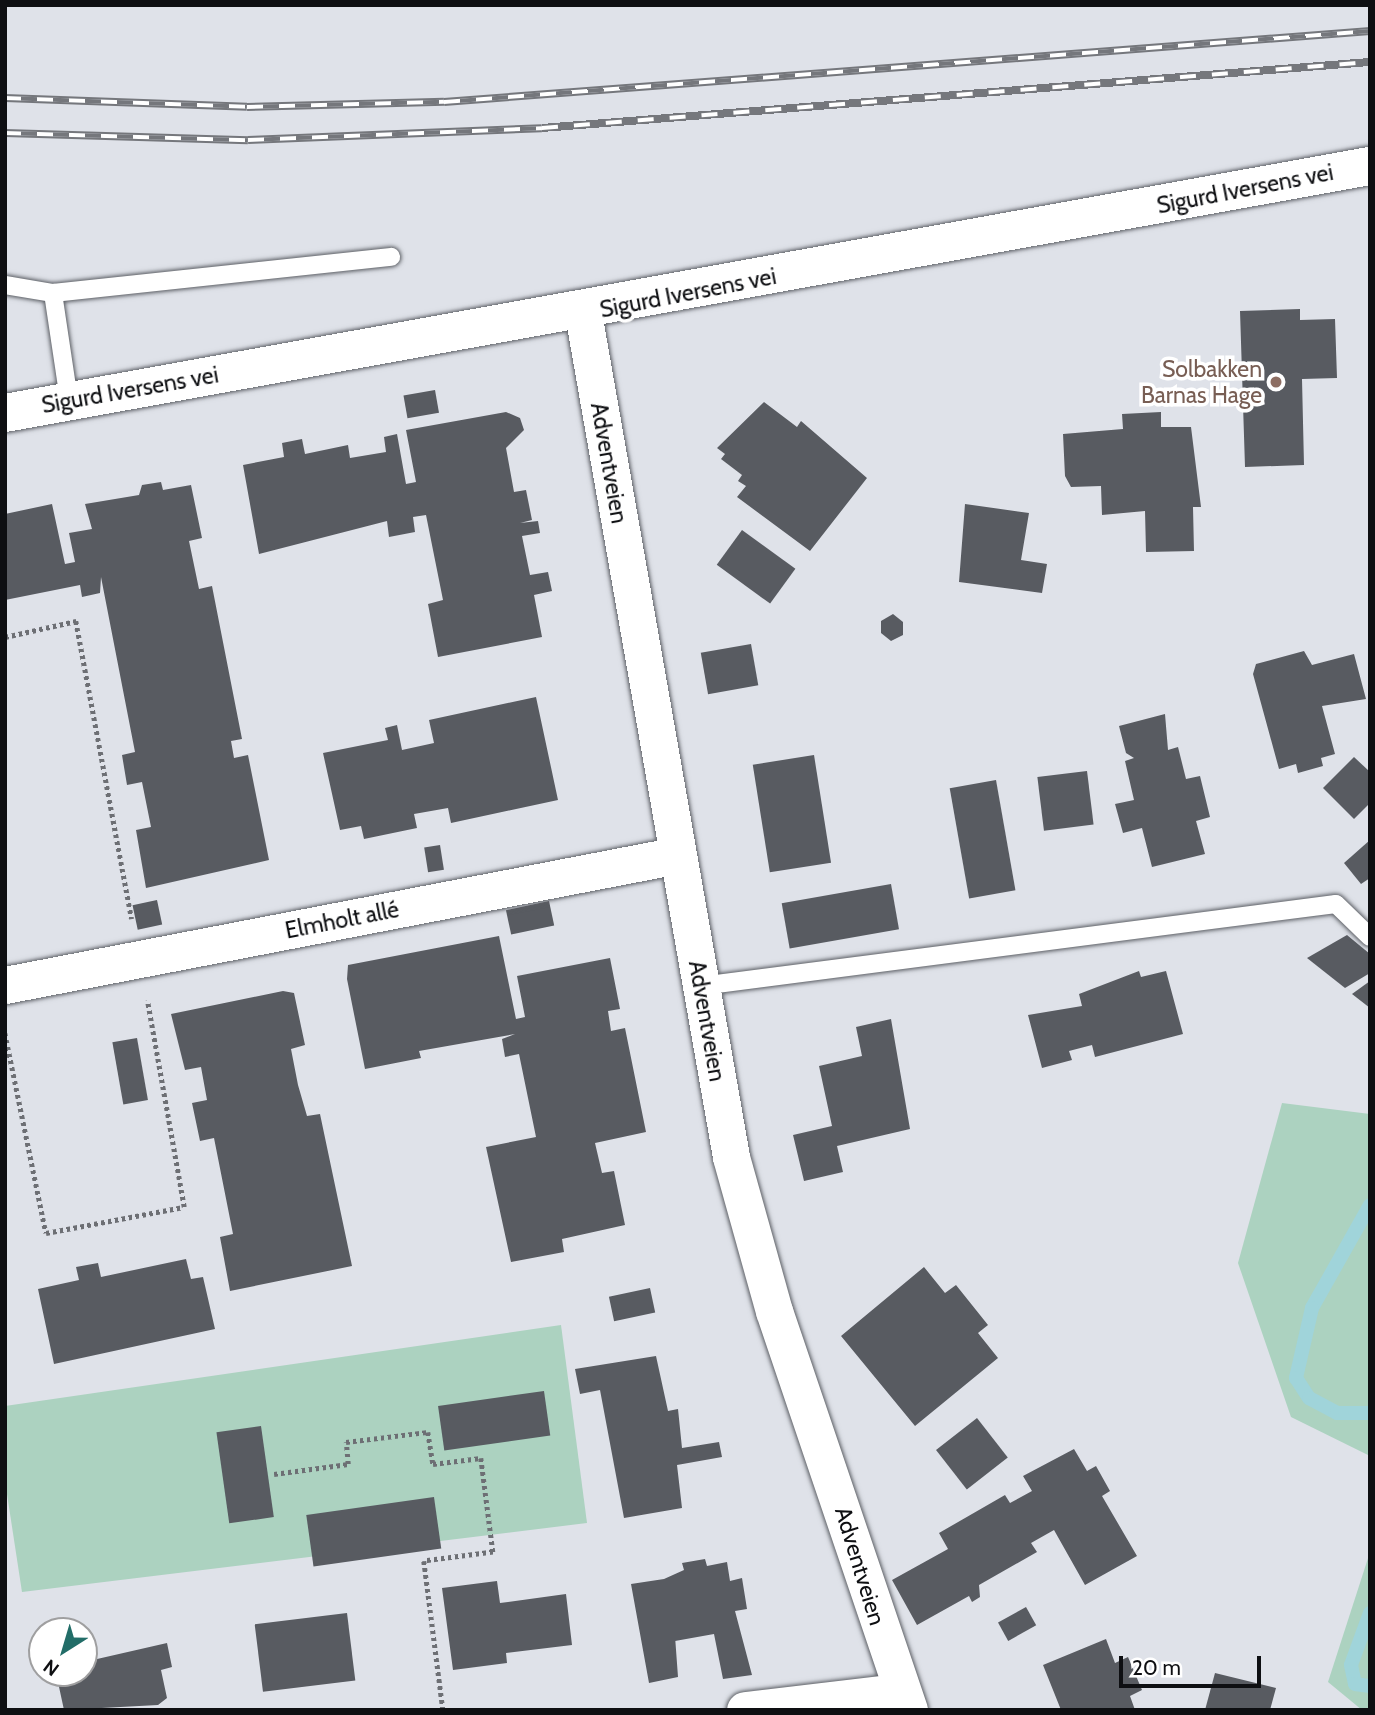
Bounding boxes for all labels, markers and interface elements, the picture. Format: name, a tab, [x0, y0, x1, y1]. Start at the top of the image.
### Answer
street label: Sigurd Iversens vei	[1155, 158, 1335, 220]
street label: Sigurd Iversens vei	[598, 262, 778, 324]
place label: Solbakken Barnas Hage	[1141, 355, 1262, 409]
street label: Sigurd Iversens vei	[39, 361, 221, 419]
marker: Solbakken Barnas Hage	[1268, 374, 1284, 390]
street label: Adventveien	[585, 400, 633, 526]
street label: Elmholt allé	[283, 895, 401, 945]
street label: Adventveien	[683, 958, 731, 1084]
street label: Adventveien	[829, 1503, 891, 1629]
north arrow	[28, 1617, 98, 1687]
scale bar	[1123, 1642, 1265, 1686]
text: N	[39, 1654, 64, 1681]
text: 20 m	[1132, 1655, 1181, 1680]

